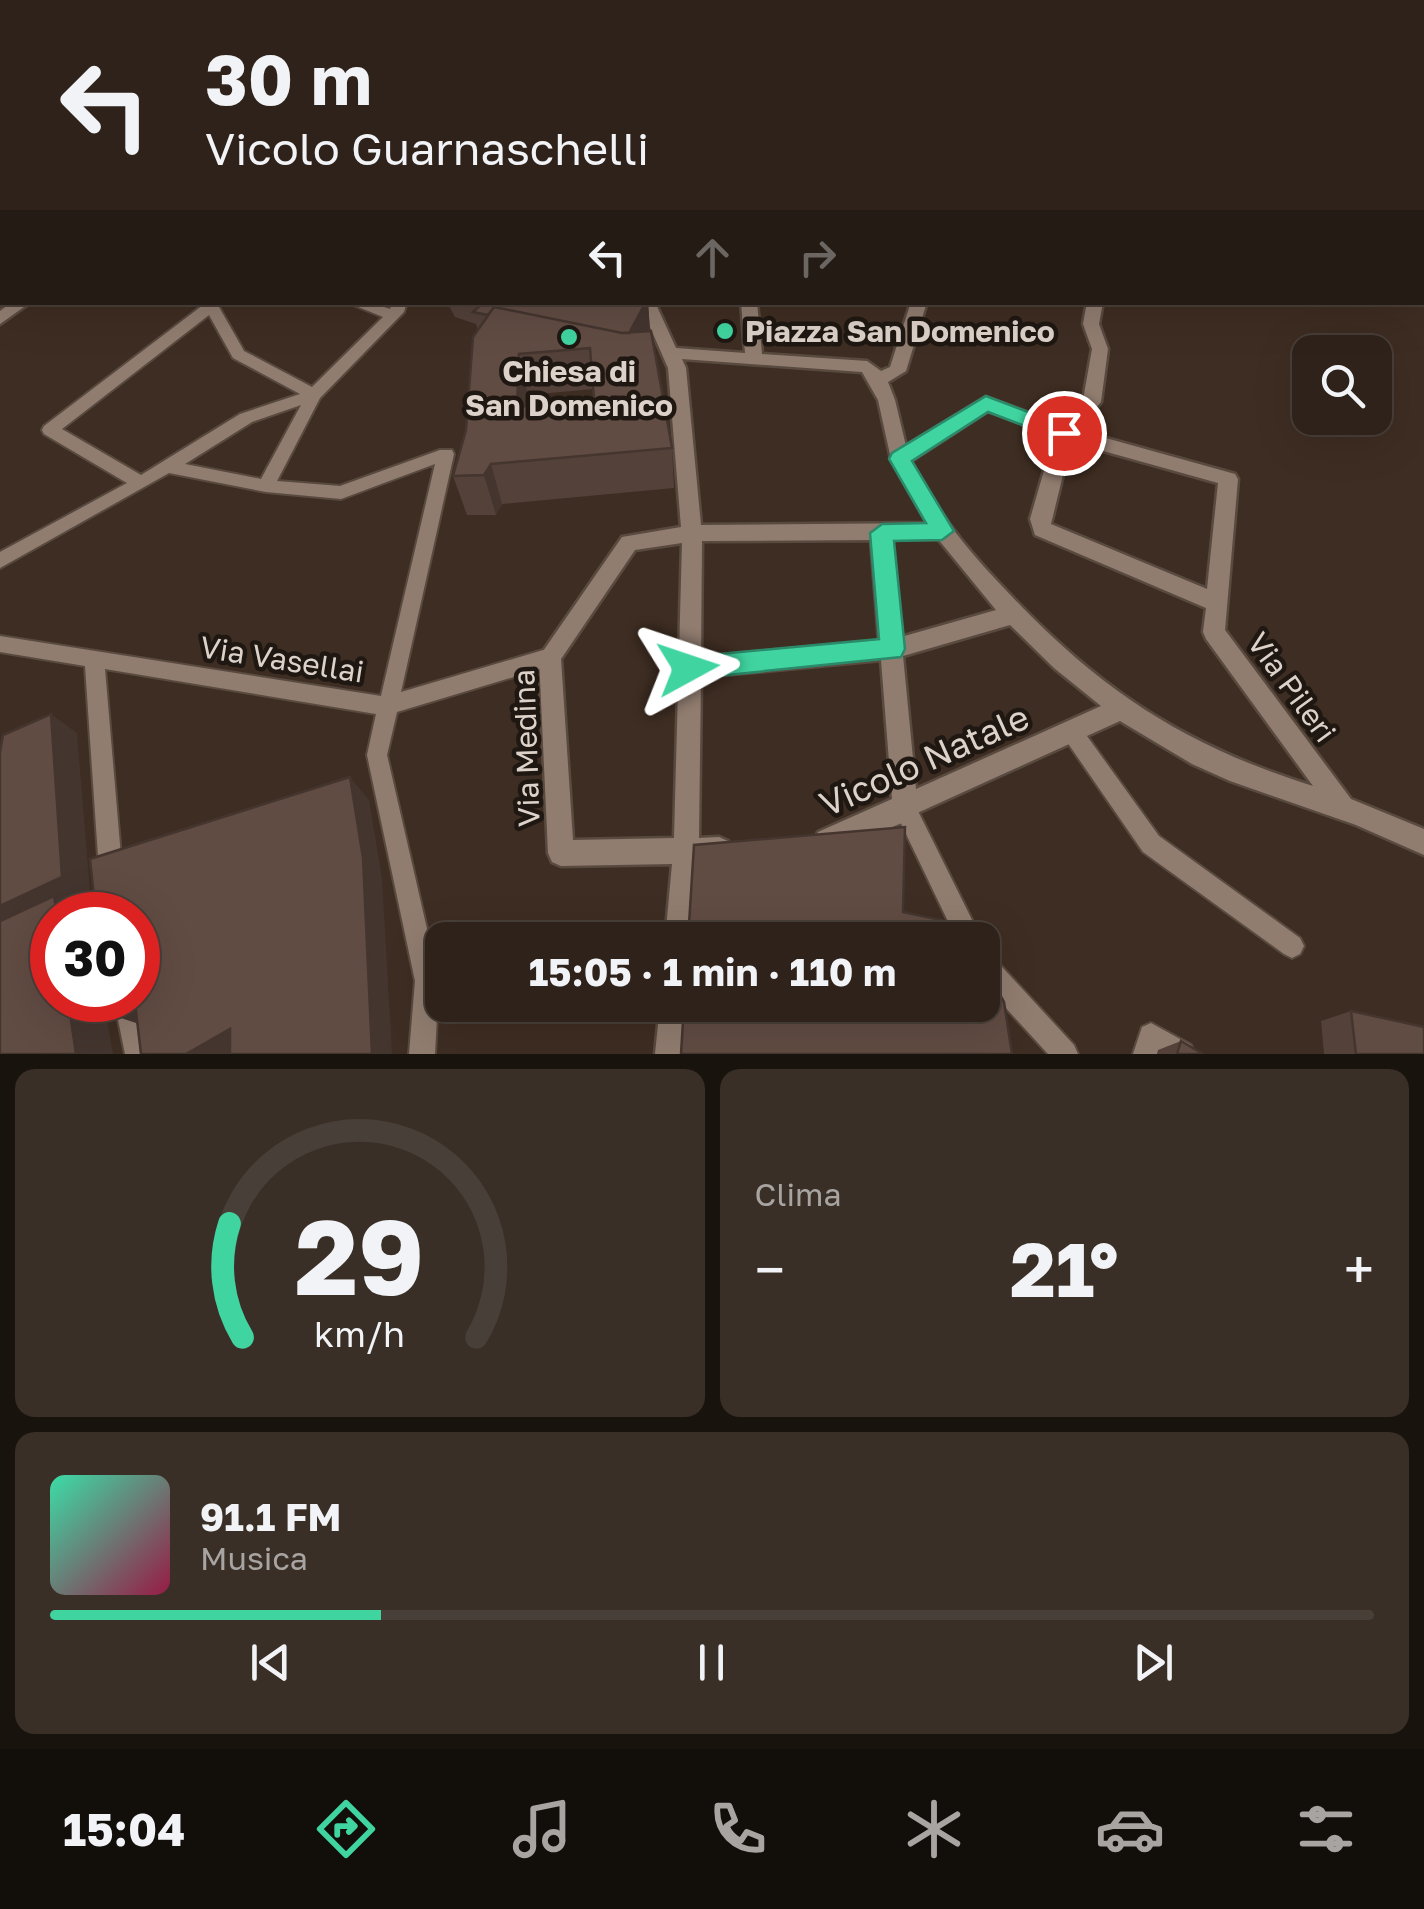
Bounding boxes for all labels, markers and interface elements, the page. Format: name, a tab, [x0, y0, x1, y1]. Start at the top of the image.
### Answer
text: 30 m	[205, 36, 372, 120]
icon: left	[40, 40, 170, 170]
text: Vicolo Guarnaschelli	[205, 121, 649, 175]
icon: left	[580, 230, 635, 285]
icon: ahead	[685, 230, 740, 285]
icon: right	[790, 230, 845, 285]
place label: Piazza San Domenico	[745, 313, 1055, 349]
marker: Piazza San Domenico	[714, 320, 736, 342]
marker: Chiesa di San Domenico	[558, 326, 580, 348]
map controls	[1292, 335, 1392, 435]
button: search	[1292, 335, 1392, 435]
place label: Chiesa di San Domenico	[465, 353, 673, 423]
pin	[1022, 391, 1107, 476]
icon: arrive	[1037, 406, 1092, 461]
position arrow	[636, 616, 740, 720]
street label: Via Pileri	[1240, 625, 1344, 749]
street label: Via Vasellai	[198, 628, 366, 690]
street label: Via Medina	[505, 669, 547, 827]
street label: Vicolo Natale	[813, 695, 1035, 825]
speed limit sign: 30	[30, 892, 160, 1022]
text: 15:05 · 1 min · 110 m	[529, 949, 896, 994]
text: Clima	[755, 1175, 841, 1213]
text: 29	[295, 1193, 424, 1318]
text: 21°	[1010, 1223, 1119, 1314]
text: −	[755, 1236, 785, 1302]
text: +	[1344, 1236, 1374, 1302]
text: km/h	[314, 1312, 405, 1355]
text: 91.1 FM	[200, 1494, 341, 1539]
text: Musica	[200, 1539, 308, 1577]
icon: previous	[243, 1635, 298, 1690]
icon: pause	[684, 1635, 739, 1690]
icon: next	[1126, 1635, 1181, 1690]
icon: directions	[311, 1794, 381, 1864]
icon: music	[507, 1794, 577, 1864]
icon: phone	[703, 1794, 773, 1864]
icon: climate	[899, 1794, 969, 1864]
icon: car	[1095, 1794, 1165, 1864]
icon: filters	[1291, 1794, 1361, 1864]
text: 15:04	[63, 1802, 185, 1856]

